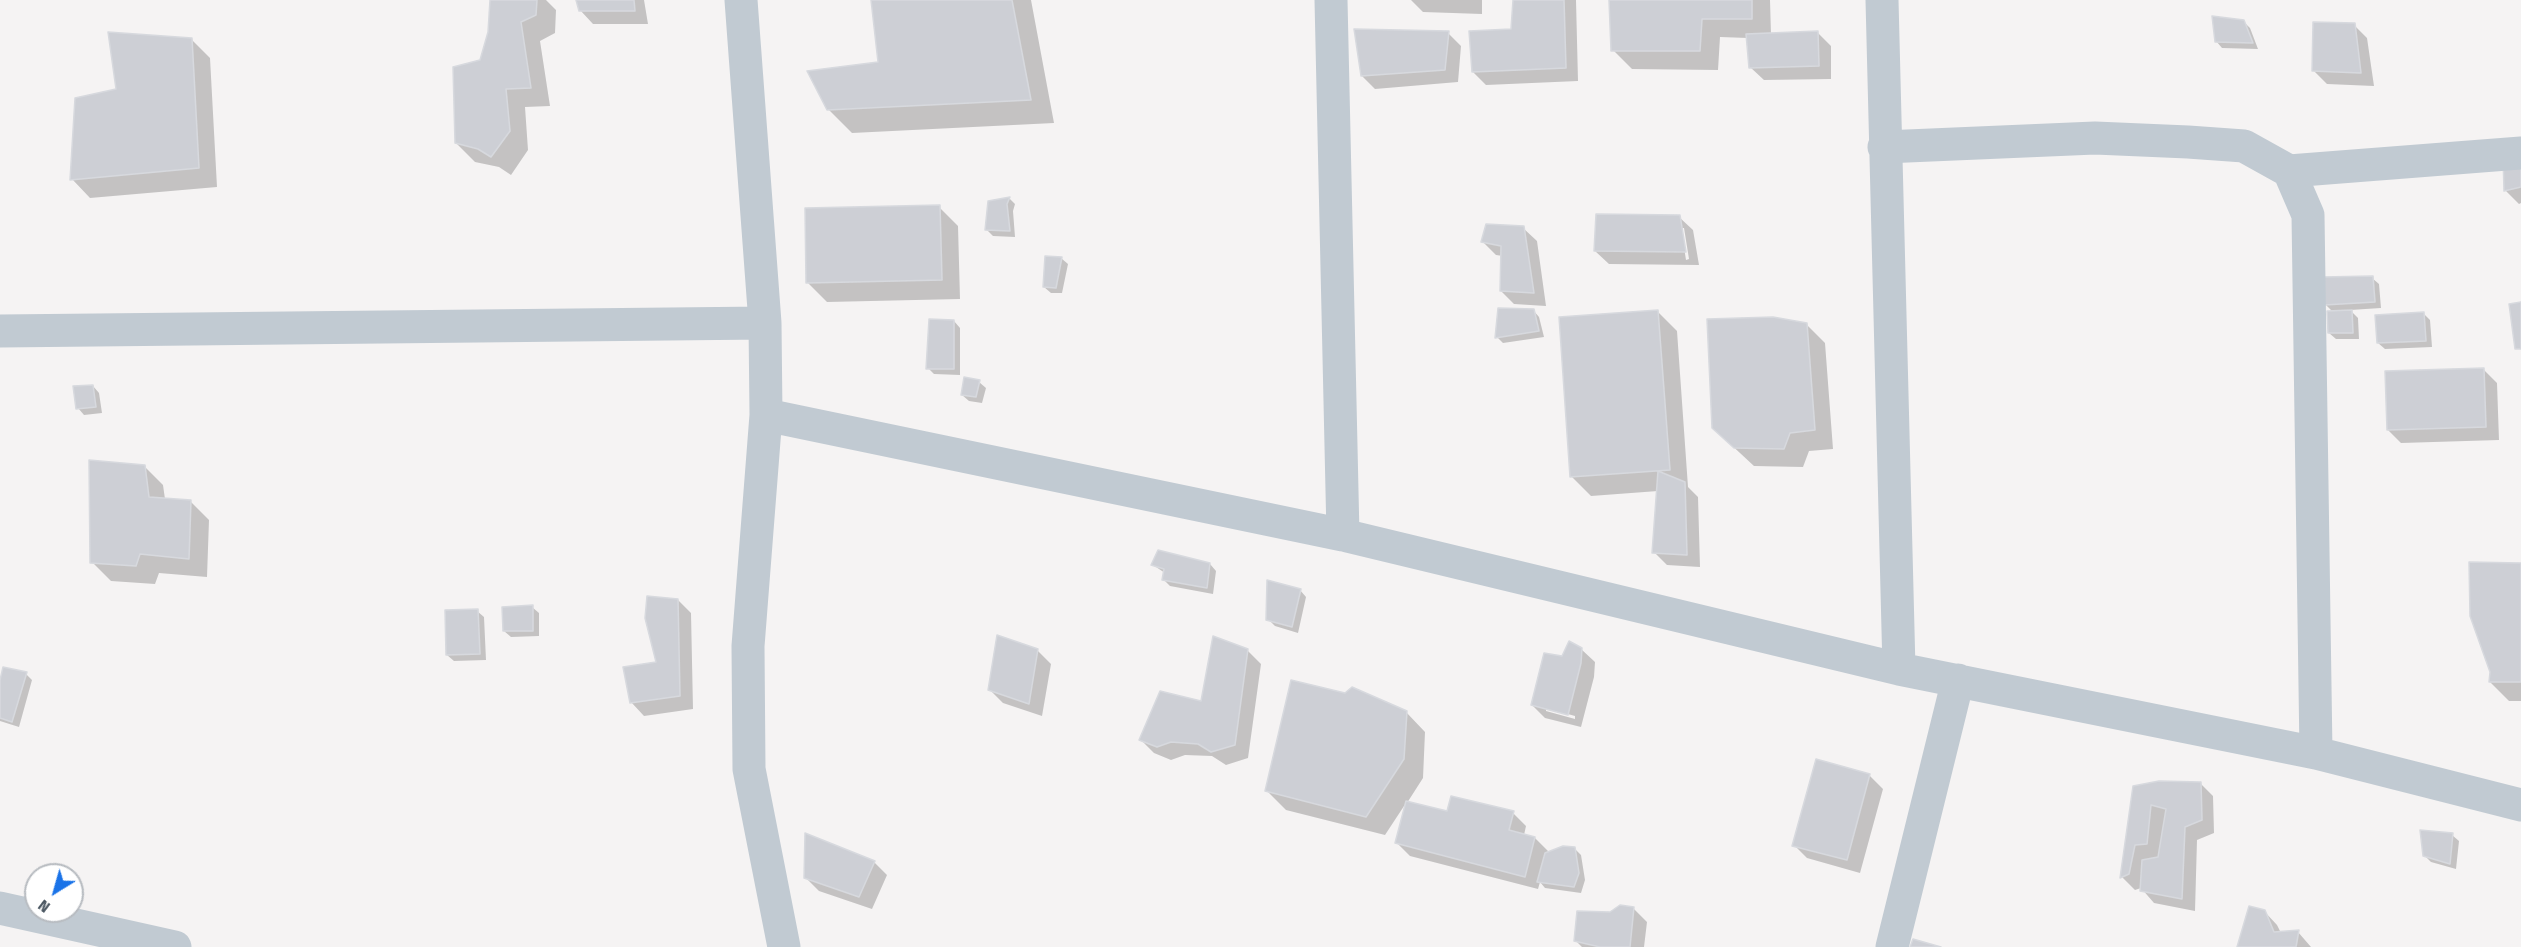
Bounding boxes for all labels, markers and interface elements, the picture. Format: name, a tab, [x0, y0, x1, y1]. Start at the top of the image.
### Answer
north arrow	[24, 863, 84, 923]
text: N	[35, 896, 54, 917]

